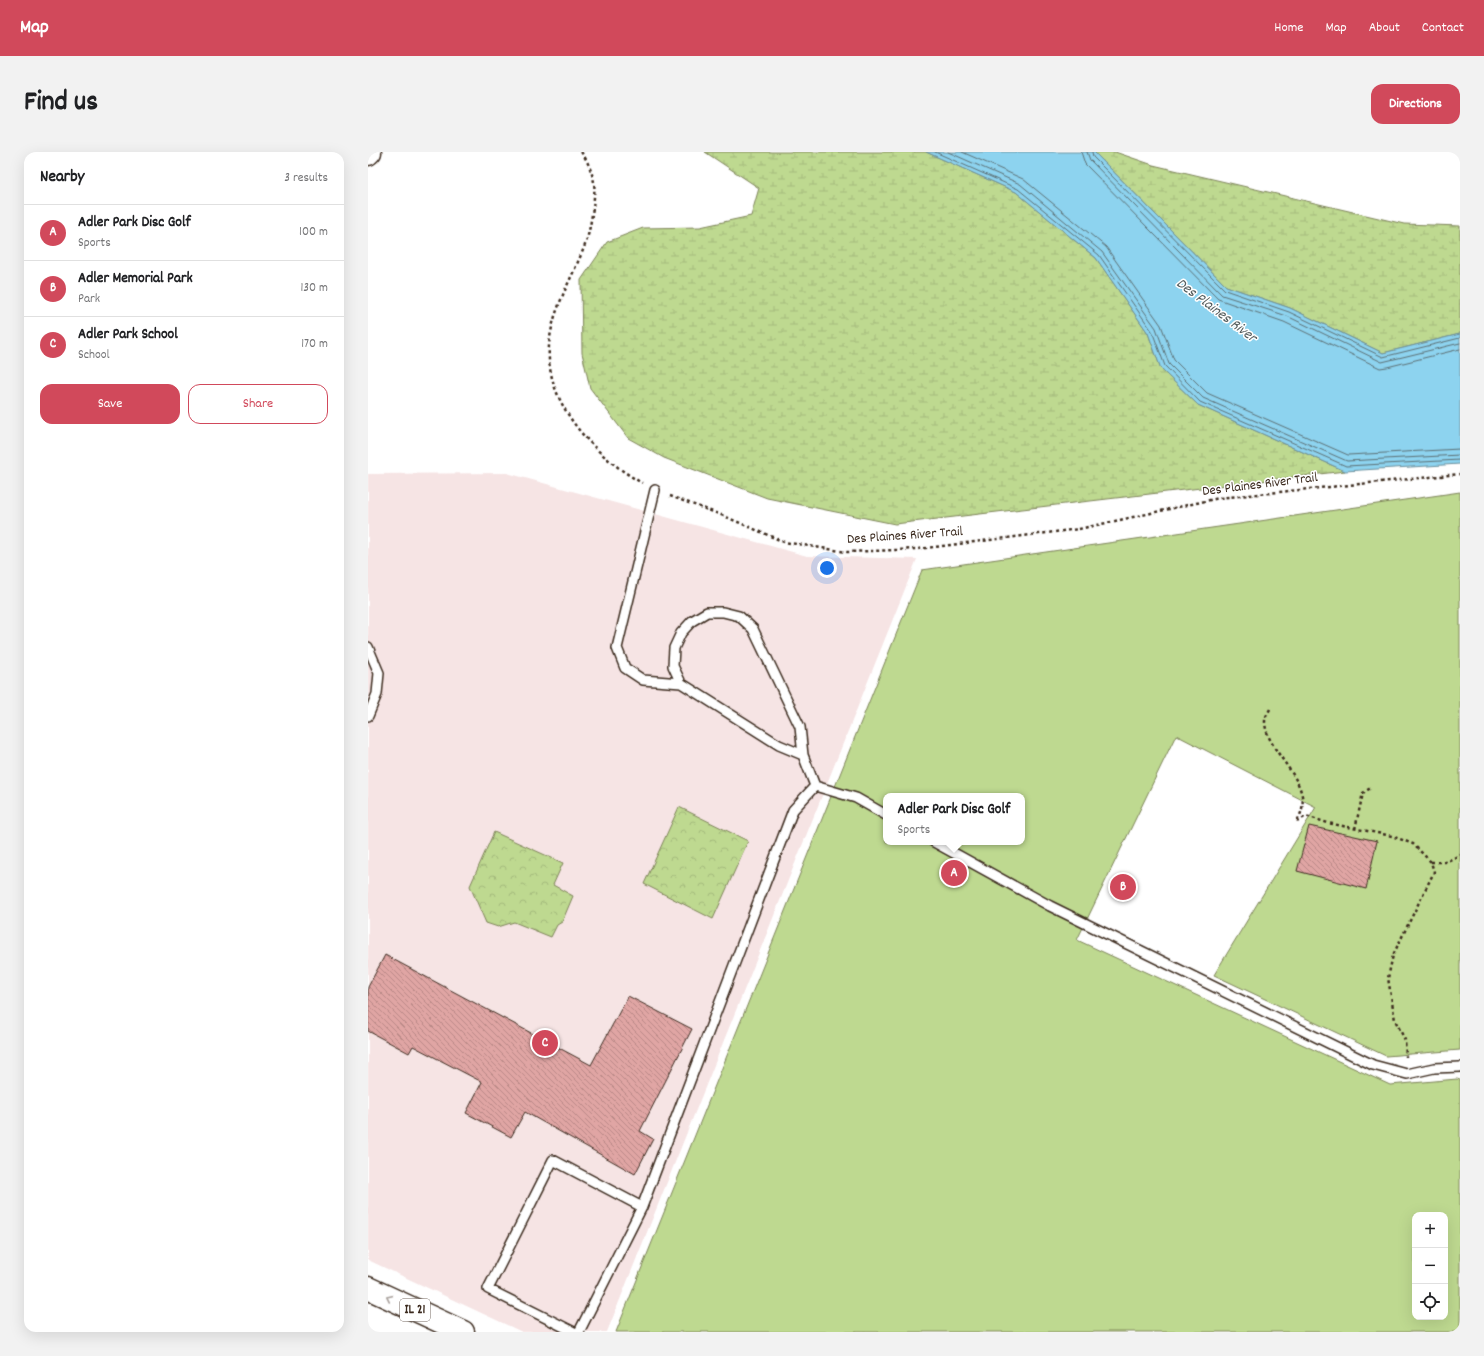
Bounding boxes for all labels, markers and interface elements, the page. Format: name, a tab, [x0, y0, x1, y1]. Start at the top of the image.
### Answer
text: Map	[20, 15, 49, 42]
text: Home	[1274, 18, 1303, 38]
text: Map	[1325, 18, 1347, 38]
text: About	[1369, 18, 1400, 38]
text: Contact	[1422, 18, 1464, 38]
text: Find us	[24, 84, 98, 124]
button: Directions	[1371, 84, 1460, 124]
text: Nearby	[40, 166, 84, 190]
text: 3 results	[284, 169, 328, 188]
text: Adler Park Disc Golf	[78, 212, 191, 234]
text: A	[49, 223, 57, 242]
text: 100 m	[299, 223, 328, 242]
text: Sports	[78, 234, 111, 253]
text: Adler Memorial Park	[78, 268, 193, 290]
water label: Des Plaines River	[1171, 273, 1262, 350]
text: B	[50, 279, 56, 298]
text: 130 m	[300, 279, 328, 298]
text: Park	[78, 290, 100, 309]
text: Adler Park School	[78, 324, 178, 346]
text: C	[50, 335, 56, 354]
text: 170 m	[301, 335, 328, 354]
text: School	[78, 346, 110, 365]
button: Save	[40, 384, 180, 424]
button: Share	[188, 384, 328, 424]
street label: Des Plaines River Trail	[1201, 468, 1319, 502]
street label: Des Plaines River Trail	[846, 522, 964, 550]
your location	[817, 558, 837, 578]
popup	[883, 793, 1025, 845]
text: Adler Park Disc Golf	[898, 799, 1010, 821]
text: Sports	[898, 821, 930, 840]
pin: A	[941, 858, 967, 888]
pin: B	[1110, 872, 1136, 902]
pin: C	[532, 1028, 558, 1058]
map controls	[1412, 1212, 1448, 1320]
button: +	[1412, 1212, 1448, 1248]
button: −	[1412, 1248, 1448, 1284]
button: locate	[1412, 1284, 1448, 1320]
one-way arrow	[386, 1295, 394, 1303]
road number: IL 21	[400, 1299, 430, 1321]

